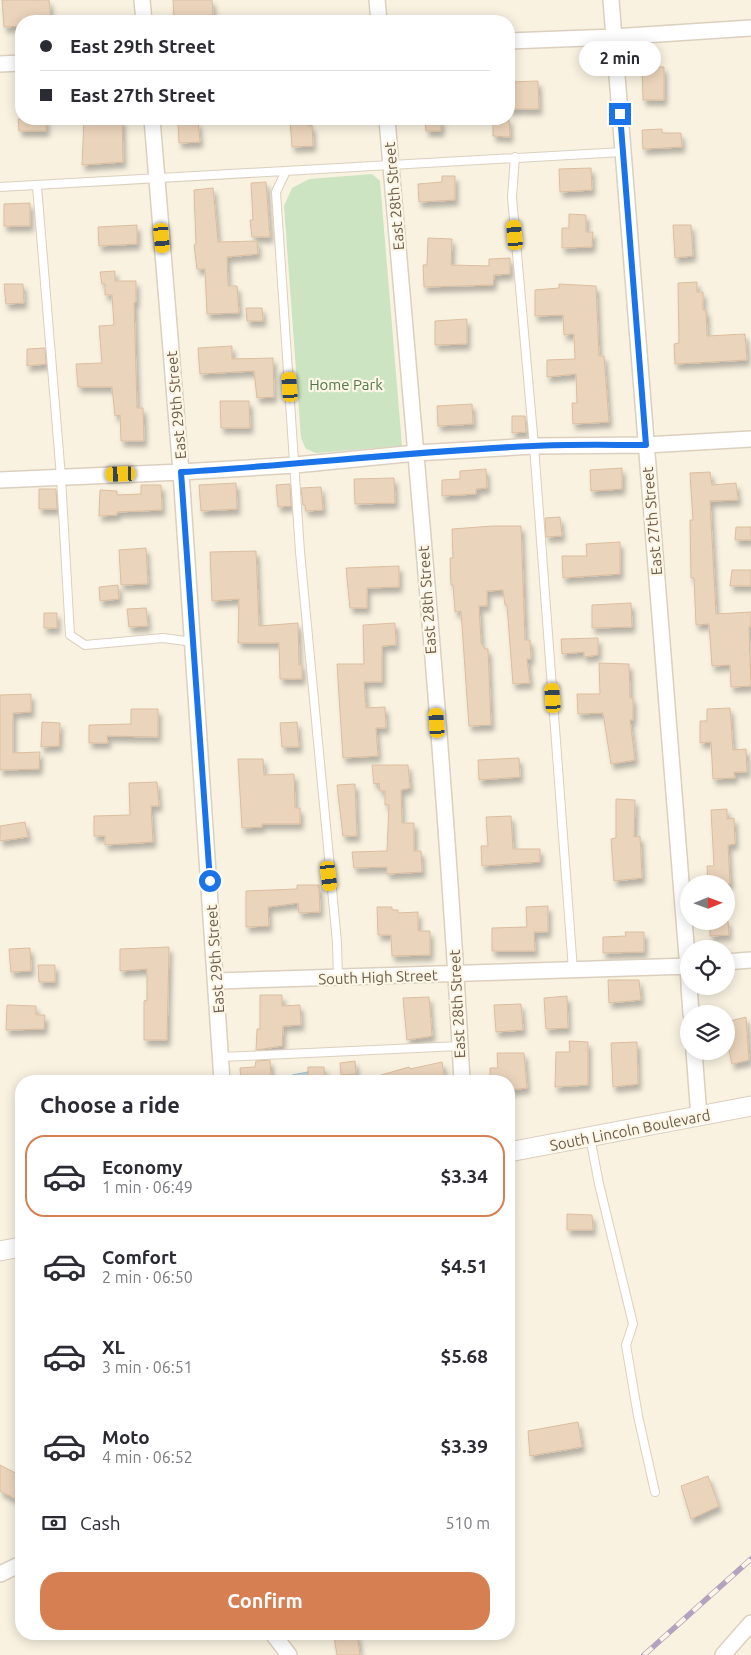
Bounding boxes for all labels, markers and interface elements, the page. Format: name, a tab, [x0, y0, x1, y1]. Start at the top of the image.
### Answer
text: East 29th Street	[70, 35, 215, 57]
callout: 2 min	[579, 42, 661, 76]
text: 2 min	[600, 49, 640, 67]
text: East 27th Street	[70, 84, 215, 106]
route end	[609, 103, 631, 125]
street label: East 28th Street	[381, 141, 407, 251]
car	[506, 219, 523, 251]
car	[153, 222, 170, 254]
street label: East 29th Street	[163, 350, 189, 460]
car	[281, 372, 298, 402]
park label: Home Park	[309, 376, 383, 393]
car	[105, 466, 136, 482]
street label: East 27th Street	[639, 466, 665, 576]
street label: East 28th Street	[415, 545, 439, 655]
car	[544, 683, 561, 713]
car	[428, 708, 445, 738]
car	[319, 860, 338, 892]
route start	[199, 870, 221, 892]
north arrow	[680, 875, 735, 930]
map controls	[680, 875, 735, 1060]
street label: East 29th Street	[203, 904, 227, 1014]
button: locate	[680, 940, 735, 995]
street label: East 28th Street	[446, 949, 468, 1059]
street label: South High Street	[318, 966, 438, 988]
button: layers	[680, 1005, 735, 1060]
text: Choose a ride	[40, 1092, 180, 1117]
street label: South Lincoln Boulevard	[548, 1106, 712, 1154]
icon: car	[42, 1154, 87, 1199]
text: Economy	[102, 1156, 183, 1178]
text: $3.34	[440, 1165, 488, 1187]
text: 1 min · 06:49	[102, 1178, 193, 1196]
icon: car	[42, 1244, 87, 1289]
text: Comfort	[102, 1246, 177, 1268]
text: $4.51	[440, 1255, 488, 1277]
text: 2 min · 06:50	[102, 1268, 193, 1286]
icon: car	[42, 1334, 87, 1379]
text: XL	[102, 1336, 125, 1358]
text: $5.68	[440, 1345, 488, 1367]
text: 3 min · 06:51	[102, 1358, 193, 1376]
icon: car	[42, 1424, 87, 1469]
text: Moto	[102, 1426, 150, 1448]
text: $3.39	[440, 1435, 488, 1457]
text: 4 min · 06:52	[102, 1448, 193, 1466]
icon: cash	[40, 1509, 68, 1537]
text: Cash	[80, 1512, 121, 1534]
text: 510 m	[445, 1514, 490, 1532]
button: Confirm	[40, 1572, 490, 1630]

